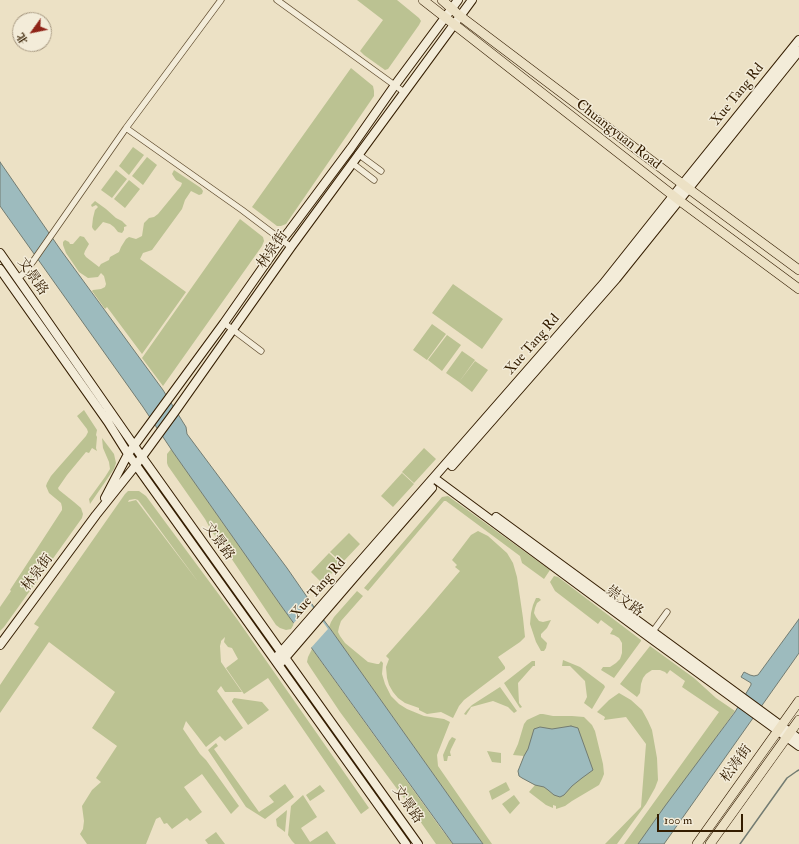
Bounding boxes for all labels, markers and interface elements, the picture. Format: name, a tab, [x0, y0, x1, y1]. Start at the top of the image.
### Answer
north arrow	[12, 12, 52, 52]
text: 北	[14, 30, 31, 46]
street label: Xue Tang Rd	[708, 61, 768, 129]
street label: Chuangyuan Road	[572, 97, 664, 173]
street label: 林泉街	[254, 228, 292, 272]
street label: 文景路	[13, 255, 51, 299]
street label: Xue Tang Rd	[502, 311, 564, 379]
street label: 文景路	[199, 520, 237, 564]
street label: 林泉街	[19, 551, 57, 595]
street label: Xue Tang Rd	[288, 555, 350, 623]
street label: 崇文路	[602, 583, 646, 621]
street label: 松涛街	[718, 742, 756, 786]
street label: 文景路	[388, 783, 426, 827]
scale bar	[659, 806, 745, 832]
text: 100 m	[664, 813, 692, 828]

